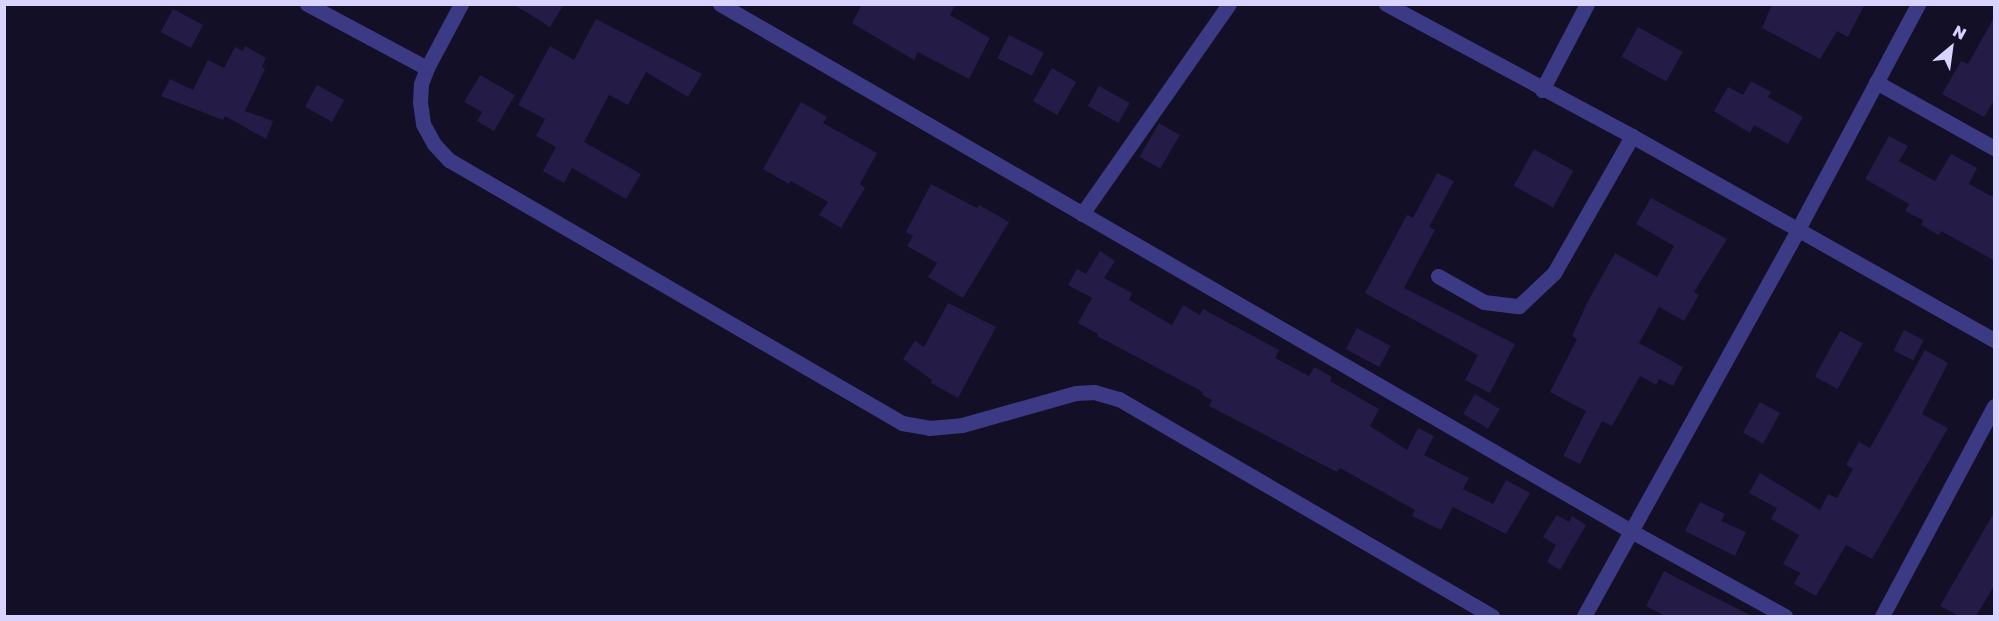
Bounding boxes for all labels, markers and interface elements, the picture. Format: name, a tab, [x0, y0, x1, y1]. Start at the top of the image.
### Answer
north arrow	[1921, 18, 1981, 78]
text: N	[1950, 21, 1970, 44]

